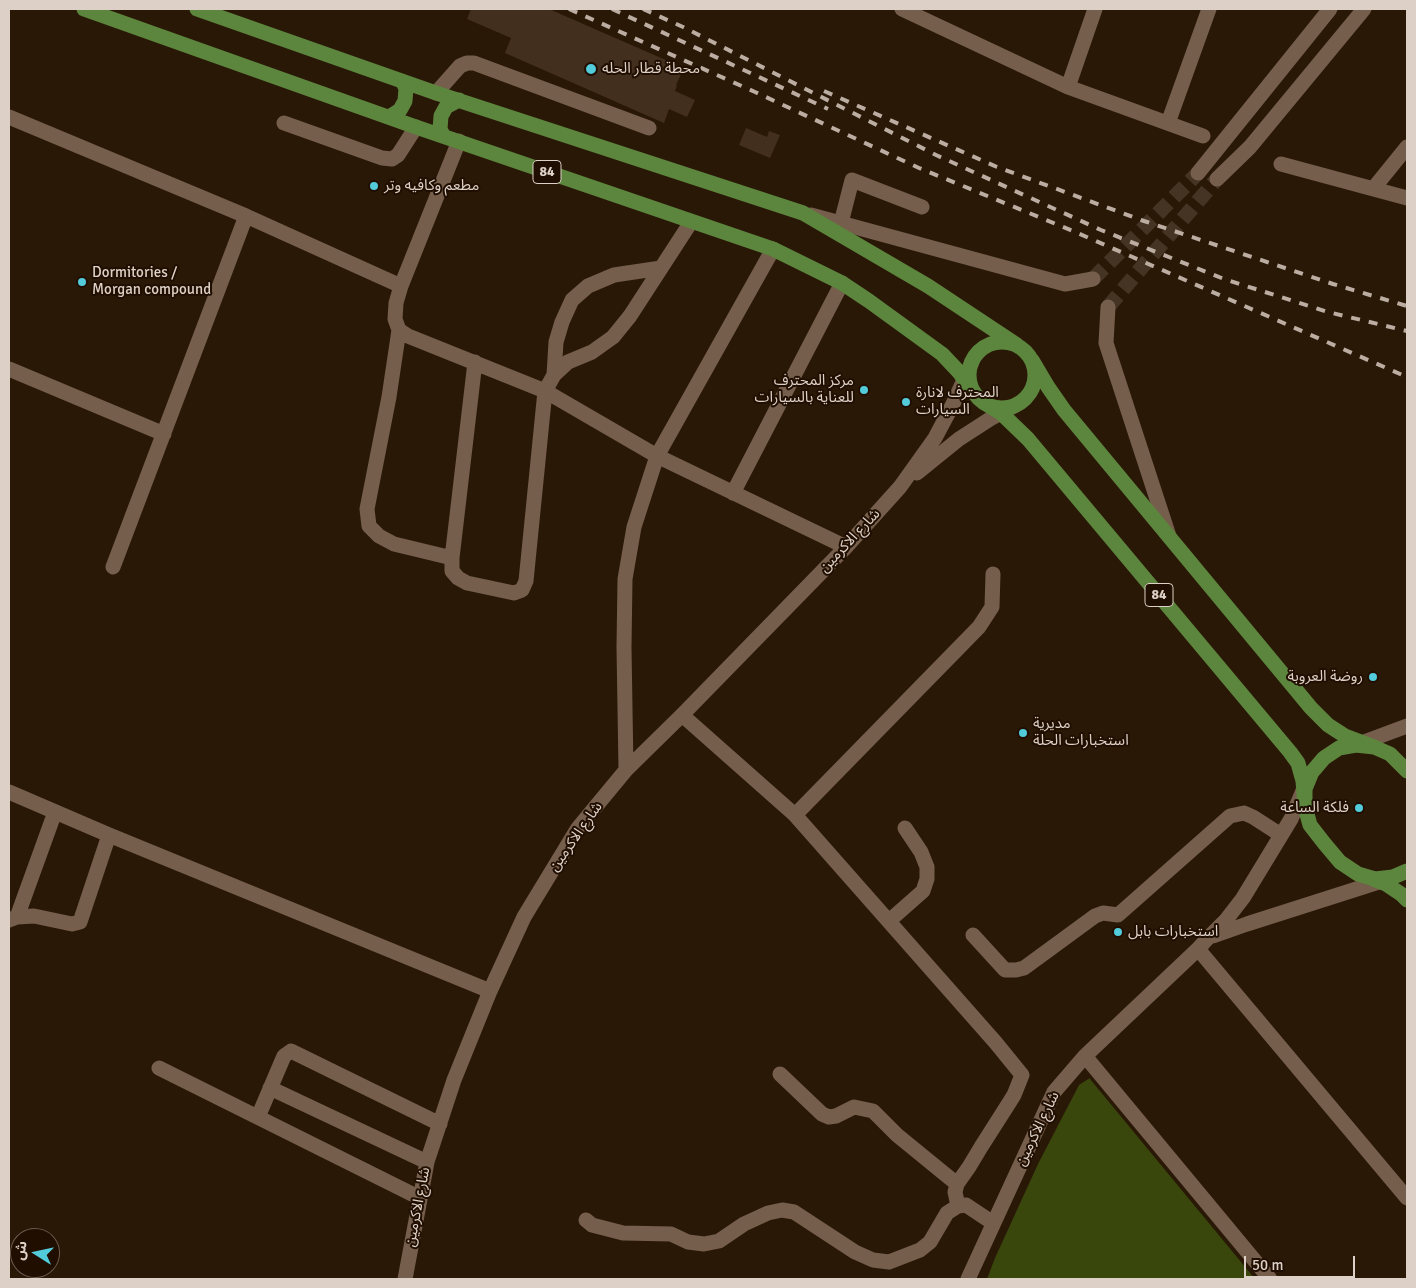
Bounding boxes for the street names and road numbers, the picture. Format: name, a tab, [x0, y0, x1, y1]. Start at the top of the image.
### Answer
road number: 84	[533, 160, 561, 183]
street label: شارع الاكرمين	[816, 505, 884, 577]
road number: 84	[1145, 584, 1173, 606]
street label: شارع الاكرمين	[545, 799, 607, 875]
street label: شارع الاكرمين	[1012, 1089, 1064, 1169]
street label: شارع الاكرمين	[401, 1166, 435, 1248]

